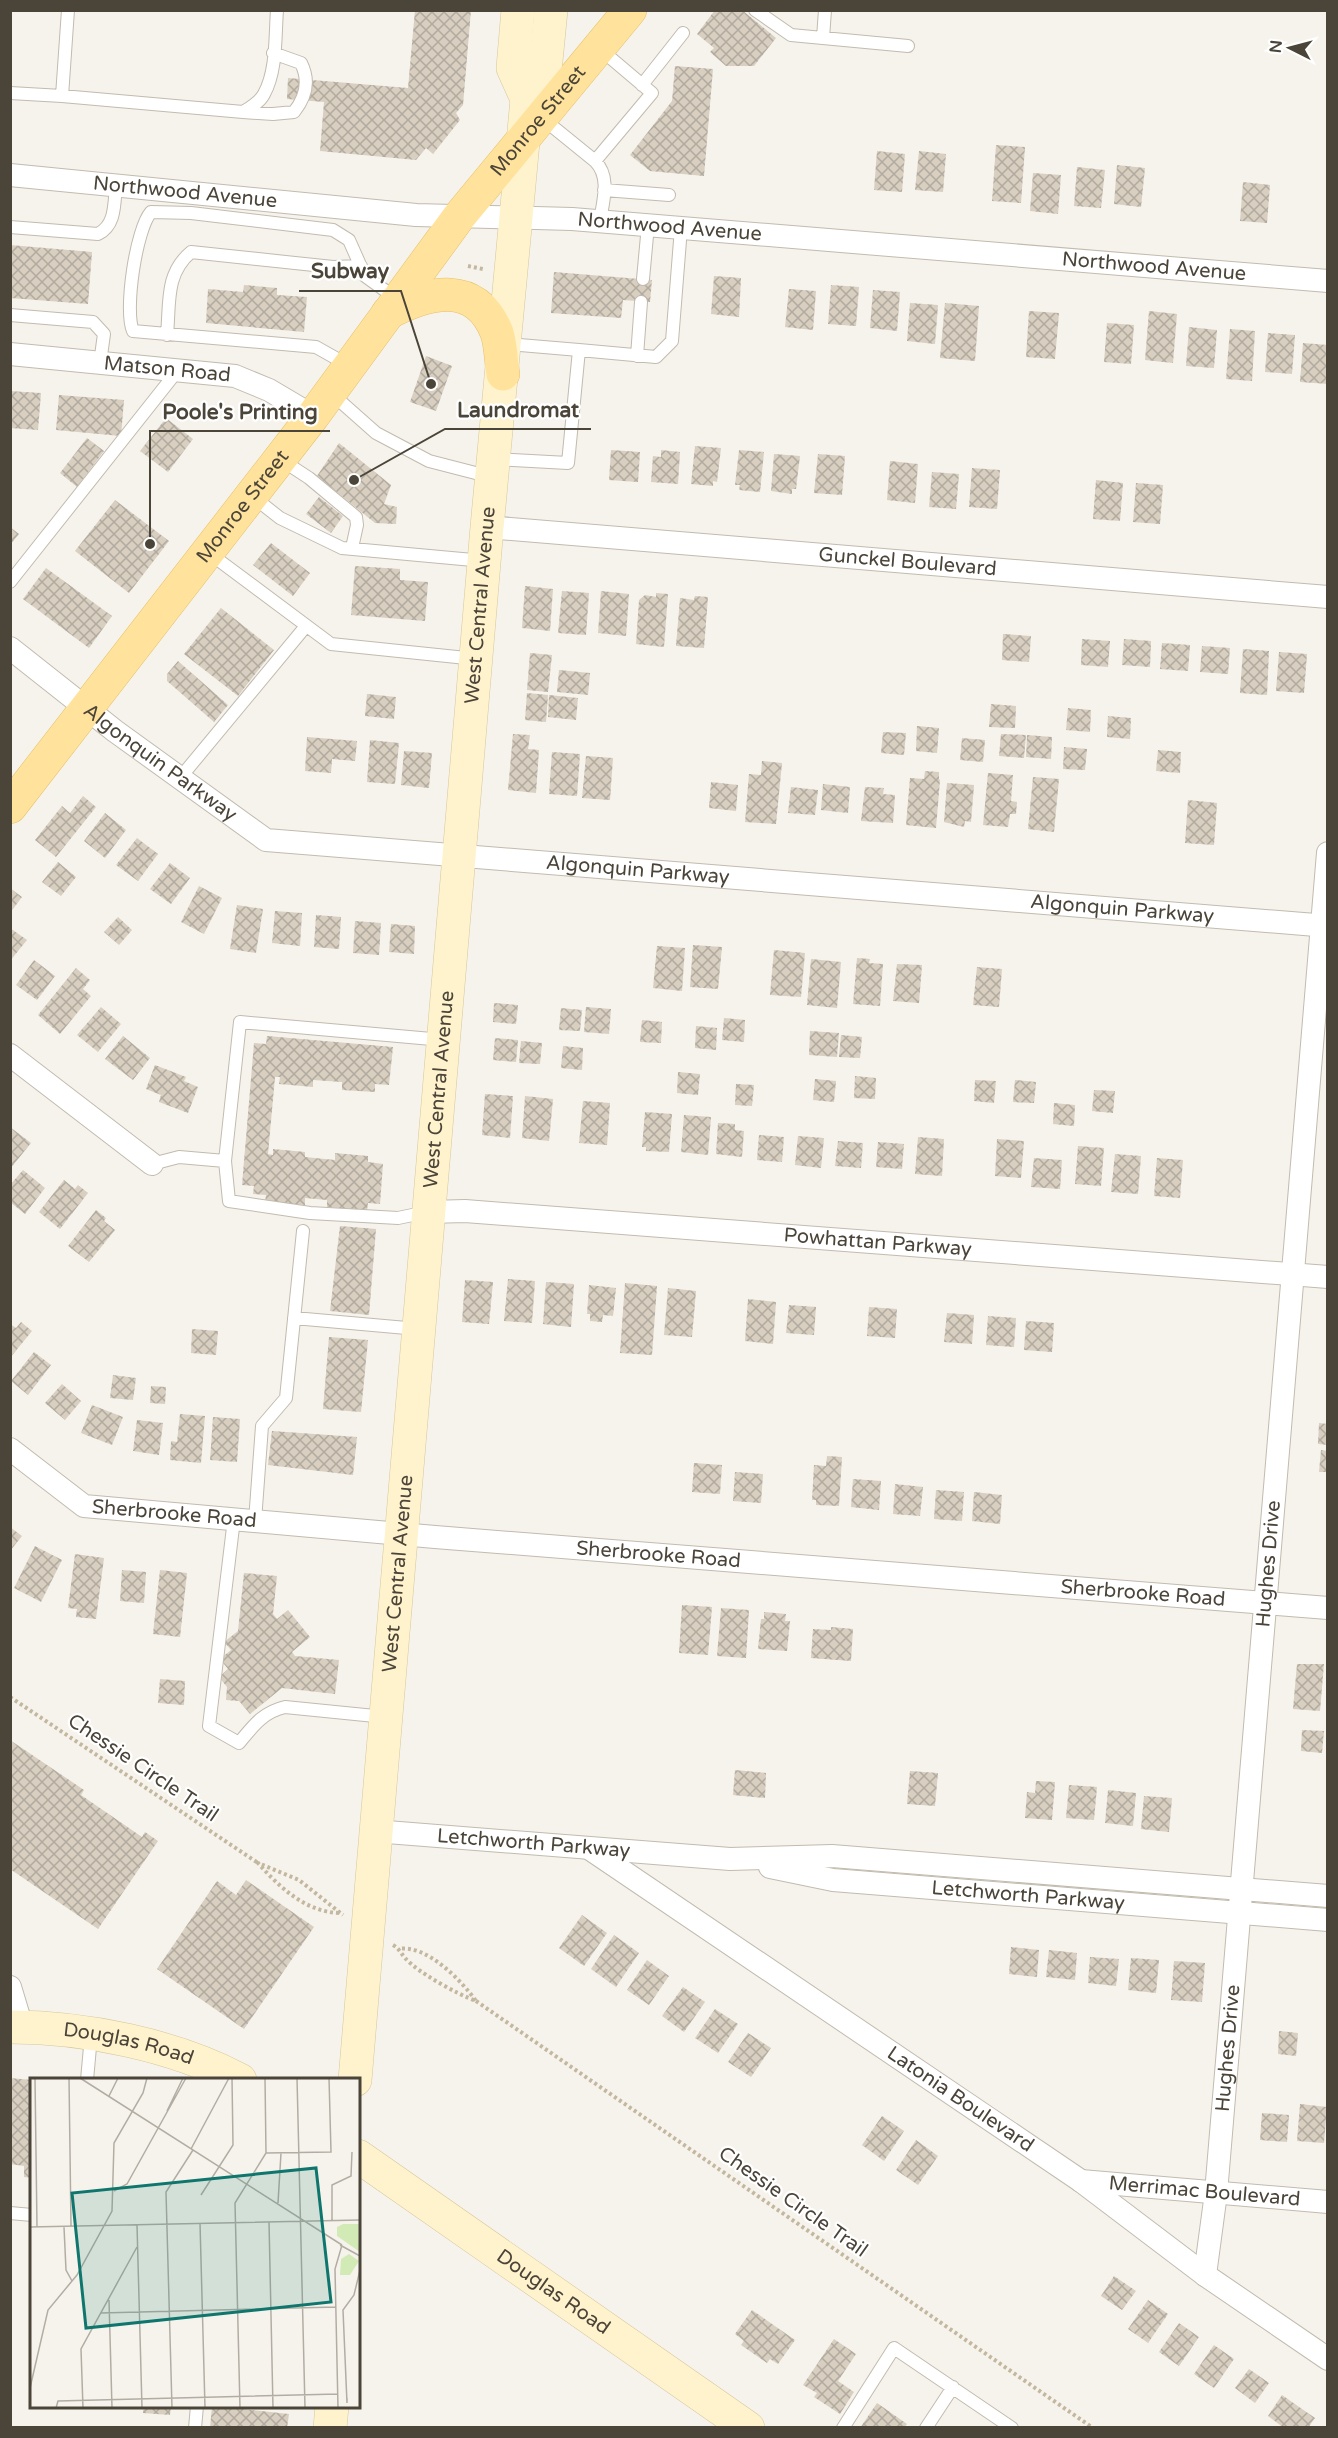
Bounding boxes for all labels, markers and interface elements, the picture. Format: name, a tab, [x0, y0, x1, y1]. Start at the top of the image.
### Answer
north arrow	[1260, 18, 1320, 78]
text: N	[1265, 39, 1287, 54]
street label: Monroe Street	[485, 60, 591, 181]
street label: Northwood Avenue	[92, 171, 278, 213]
street label: Northwood Avenue	[577, 207, 763, 247]
street label: Northwood Avenue	[1061, 247, 1247, 286]
callout: Subway	[299, 252, 401, 291]
text: Subway	[311, 259, 390, 284]
street label: Matson Road	[103, 351, 232, 388]
callout: Laundromat	[445, 390, 591, 429]
callout: Poole's Printing	[150, 392, 330, 431]
text: Laundromat	[457, 398, 579, 423]
text: Poole's Printing	[162, 400, 318, 425]
street label: Monroe Street	[191, 445, 294, 568]
street label: West Central Avenue	[460, 505, 501, 705]
street label: Gunckel Boulevard	[818, 543, 997, 581]
street label: Algonquin Parkway	[79, 699, 242, 827]
street label: Algonquin Parkway	[545, 851, 731, 890]
street label: Algonquin Parkway	[1029, 890, 1215, 929]
street label: West Central Avenue	[419, 990, 460, 1189]
street label: Powhattan Parkway	[783, 1223, 973, 1262]
street label: West Central Avenue	[378, 1474, 418, 1674]
street label: Sherbrooke Road	[91, 1495, 258, 1533]
street label: Hughes Drive	[1251, 1500, 1286, 1628]
street label: Sherbrooke Road	[575, 1536, 742, 1573]
street label: Sherbrooke Road	[1060, 1575, 1226, 1612]
street label: Chessie Circle Trail	[63, 1709, 223, 1827]
street label: Letchworth Parkway	[436, 1824, 631, 1863]
street label: Letchworth Parkway	[930, 1876, 1126, 1916]
street label: Hughes Drive	[1211, 1984, 1245, 2113]
street label: Douglas Road	[62, 2018, 197, 2070]
street label: Latonia Boulevard	[882, 2041, 1038, 2157]
inset map	[30, 2078, 360, 2408]
street label: Chessie Circle Trail	[714, 2142, 872, 2262]
street label: Merrimac Boulevard	[1108, 2171, 1301, 2212]
street label: Douglas Road	[492, 2244, 615, 2340]

